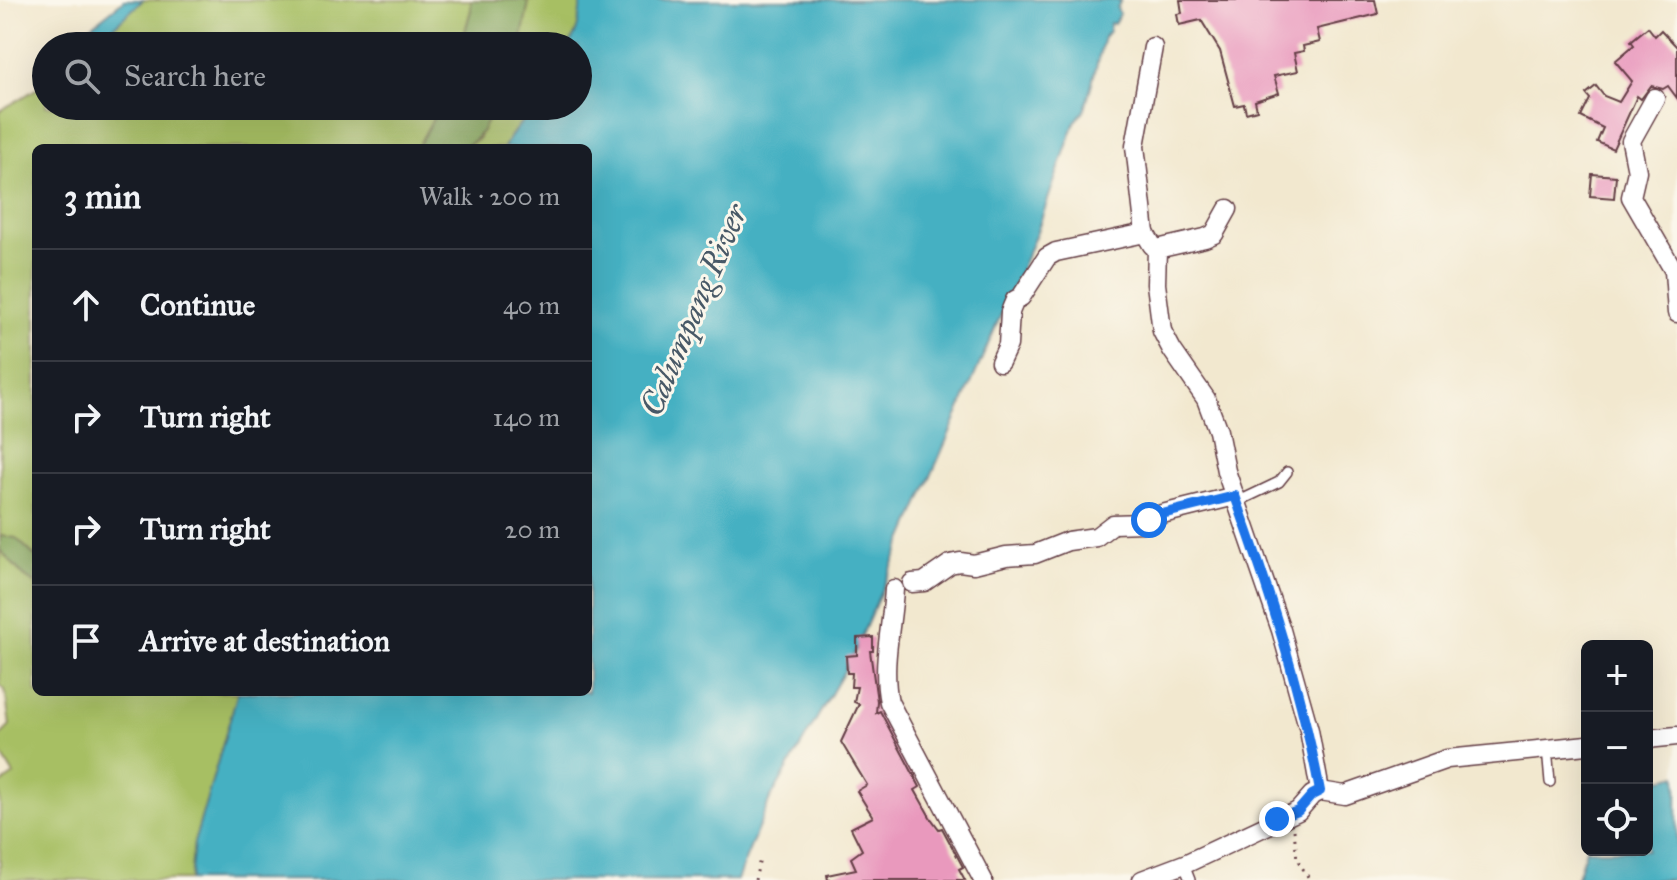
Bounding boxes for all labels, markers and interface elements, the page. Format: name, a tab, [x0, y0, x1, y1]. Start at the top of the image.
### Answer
search box	[32, 32, 592, 120]
icon: search	[60, 54, 104, 98]
text: Search here	[124, 58, 266, 94]
text: 3 min	[64, 176, 141, 217]
text: Walk · 200 m	[419, 180, 560, 212]
water label: Calumpang River	[632, 197, 757, 421]
icon: ahead	[64, 283, 108, 327]
text: Continue	[140, 287, 255, 323]
text: 40 m	[503, 289, 560, 321]
icon: right	[64, 395, 108, 439]
text: Turn right	[140, 399, 271, 435]
text: 140 m	[493, 401, 560, 433]
route start	[1131, 502, 1167, 538]
icon: right	[64, 507, 108, 551]
text: Turn right	[140, 511, 271, 547]
text: 20 m	[505, 513, 560, 545]
icon: arrive	[64, 619, 108, 663]
text: Arrive at destination	[140, 623, 390, 659]
map controls	[1581, 640, 1653, 856]
button: +	[1581, 640, 1653, 712]
button: −	[1581, 712, 1653, 784]
button: locate	[1581, 784, 1653, 856]
route end	[1259, 801, 1295, 837]

